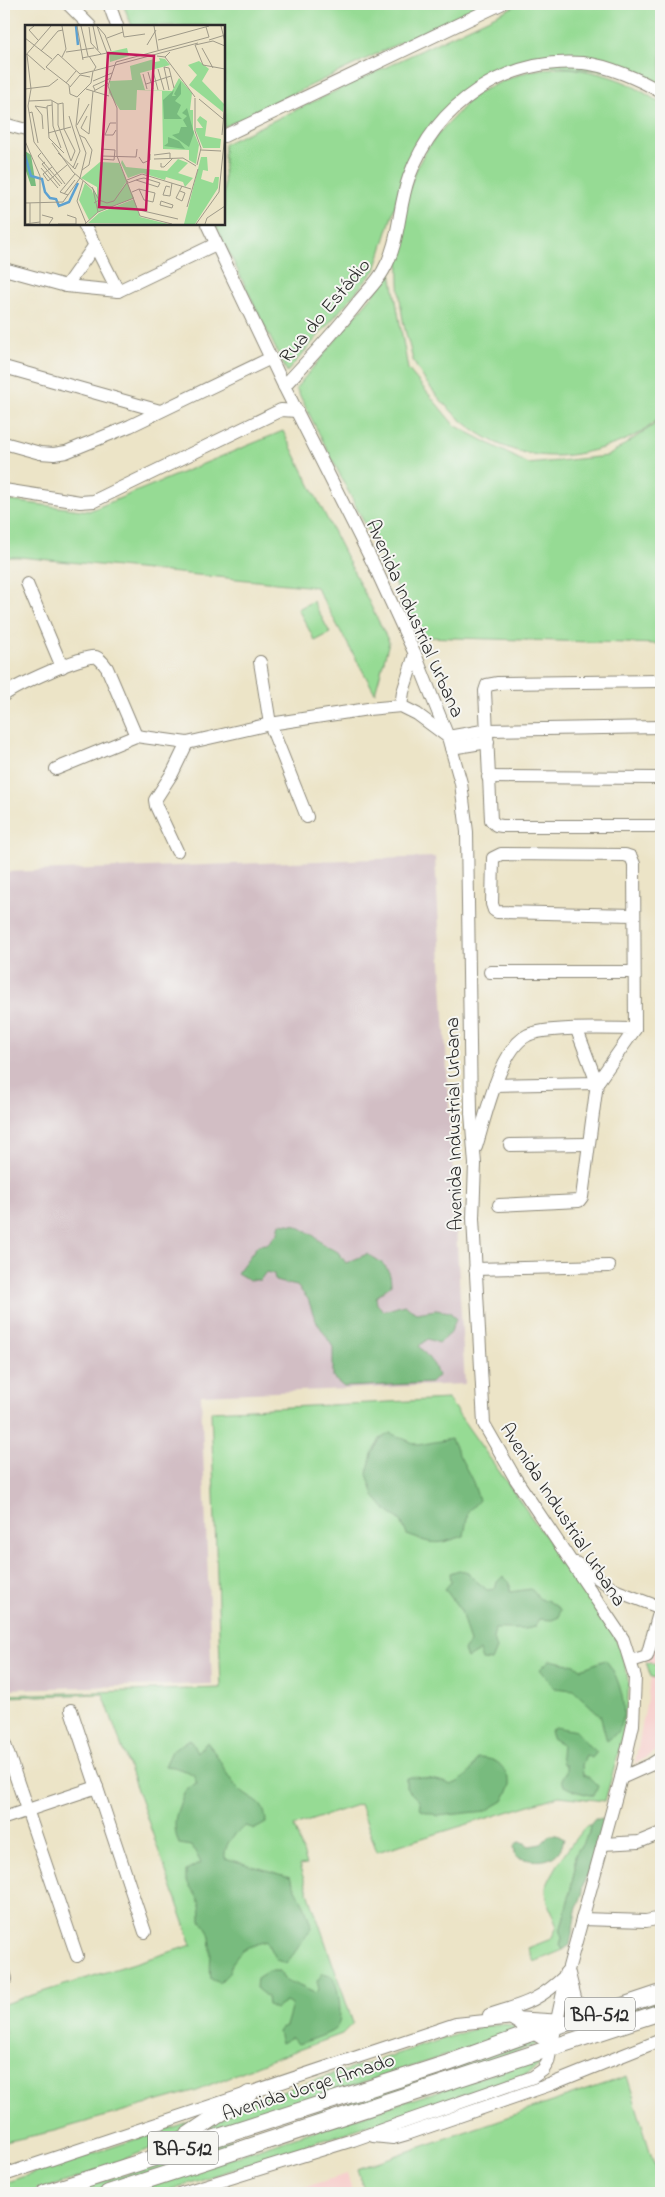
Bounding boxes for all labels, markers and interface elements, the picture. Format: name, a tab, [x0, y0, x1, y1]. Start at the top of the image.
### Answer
inset map	[25, 25, 225, 225]
street label: Rua do Estádio	[273, 253, 379, 370]
street label: Avenida Industrial Urbana	[357, 515, 470, 723]
street label: Avenida Industrial Urbana	[439, 1017, 472, 1231]
street label: Avenida Industrial Urbana	[491, 1418, 632, 1613]
road number: BA-512	[565, 1998, 635, 2030]
street label: Avenida Jorge Amado	[219, 2047, 399, 2131]
road number: BA-512	[148, 2132, 218, 2164]

